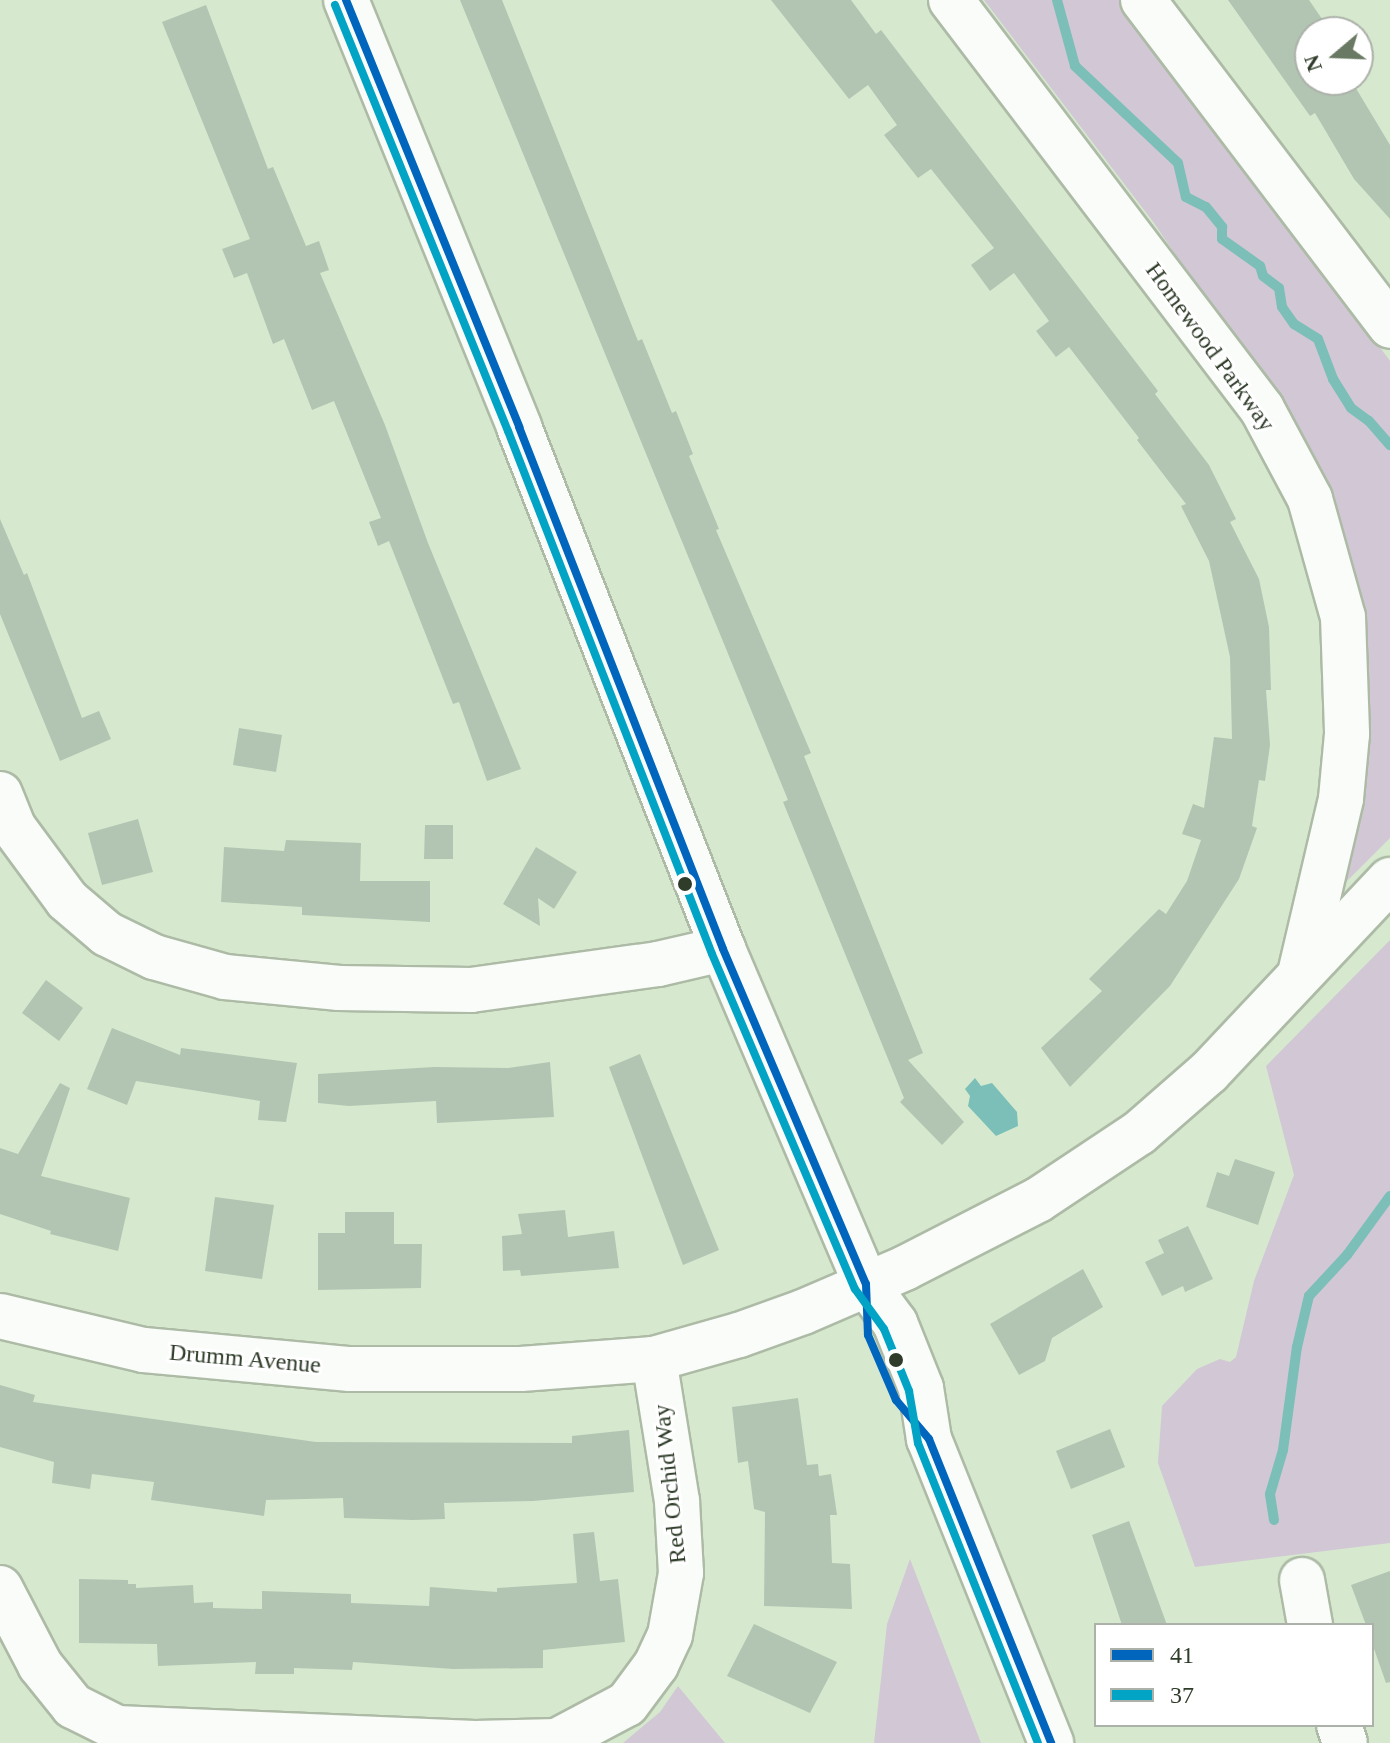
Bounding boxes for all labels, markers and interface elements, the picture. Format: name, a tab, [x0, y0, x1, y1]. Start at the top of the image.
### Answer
north arrow	[1294, 16, 1374, 96]
text: N	[1298, 52, 1327, 75]
street label: Homewood Parkway	[1139, 257, 1281, 437]
unlabelled marker	[677, 876, 693, 892]
street label: Drumm Avenue	[167, 1338, 323, 1380]
unlabelled marker	[888, 1352, 904, 1368]
street label: Red Orchid Way	[647, 1403, 693, 1565]
legend	[1094, 1623, 1374, 1727]
text: 41	[1170, 1642, 1194, 1668]
text: 37	[1170, 1682, 1194, 1708]

